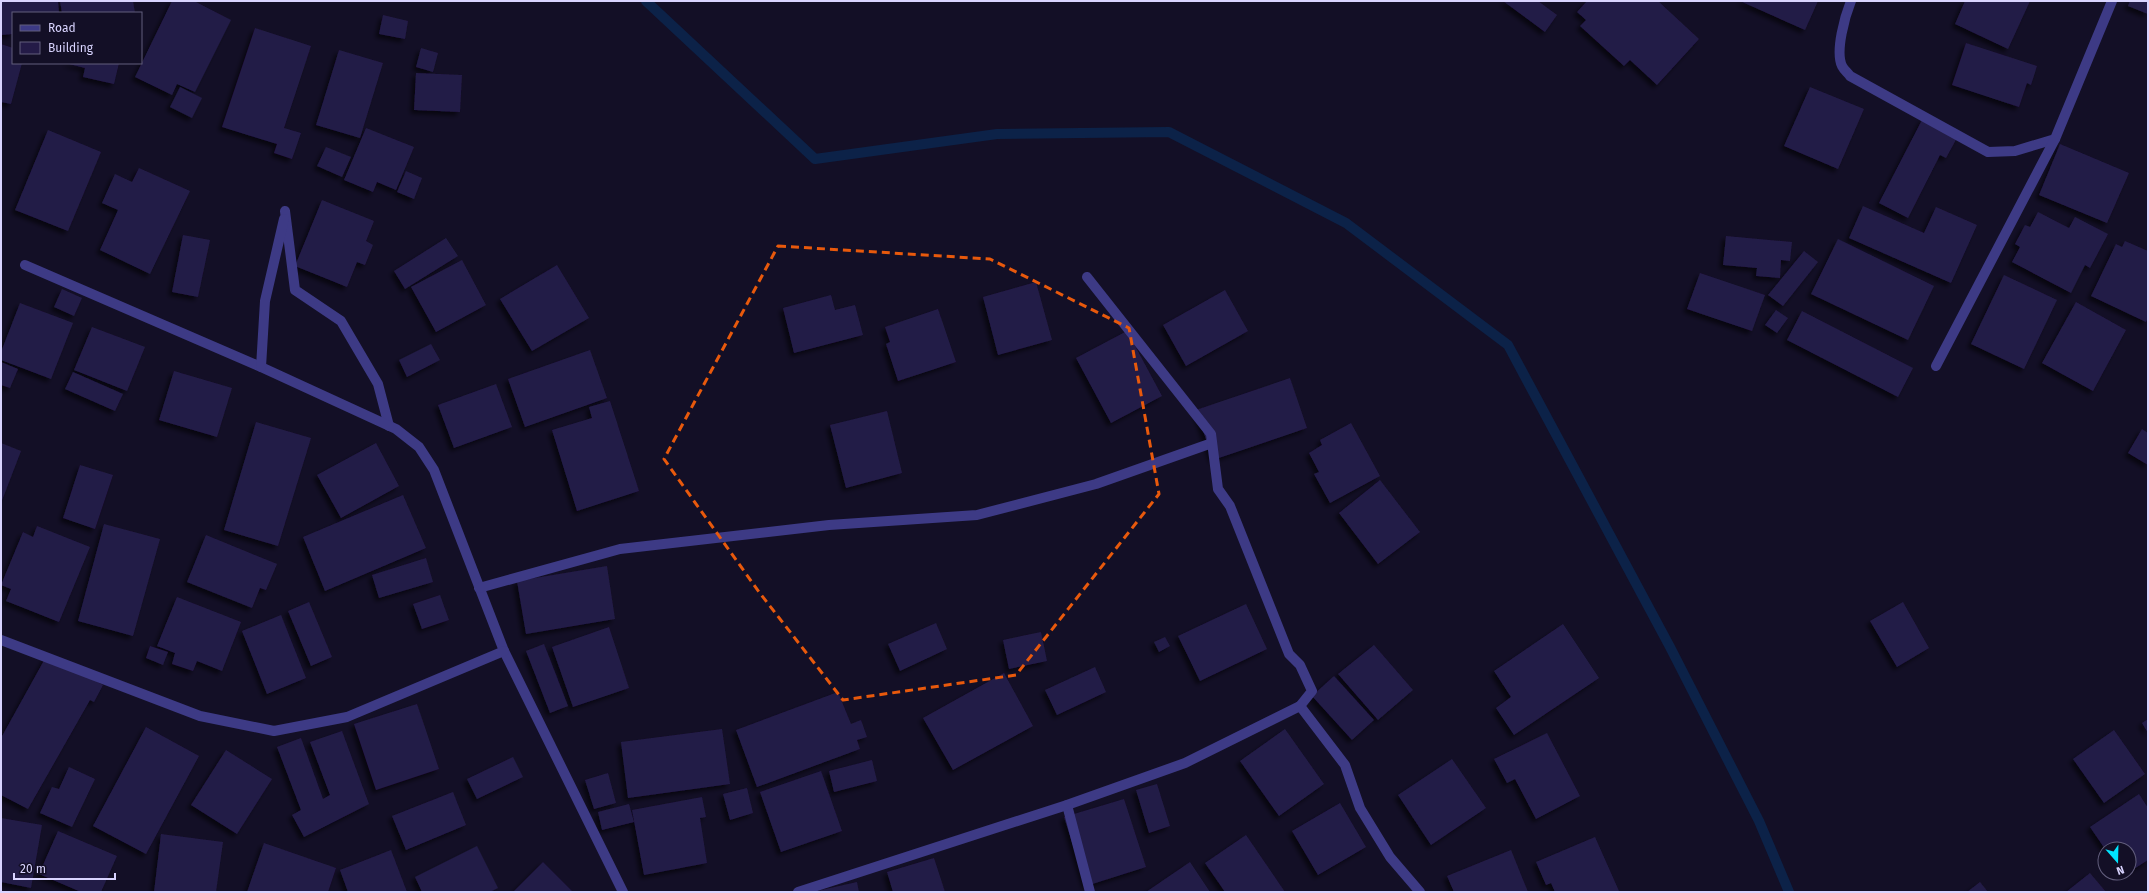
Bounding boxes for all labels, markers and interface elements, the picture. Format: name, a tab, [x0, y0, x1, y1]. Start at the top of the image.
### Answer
legend	[12, 12, 142, 64]
text: Road	[48, 21, 76, 35]
text: Building	[48, 41, 94, 55]
north arrow	[2097, 841, 2137, 881]
scale bar	[14, 855, 115, 881]
text: 20 m	[20, 862, 46, 876]
text: N	[2115, 863, 2126, 877]

